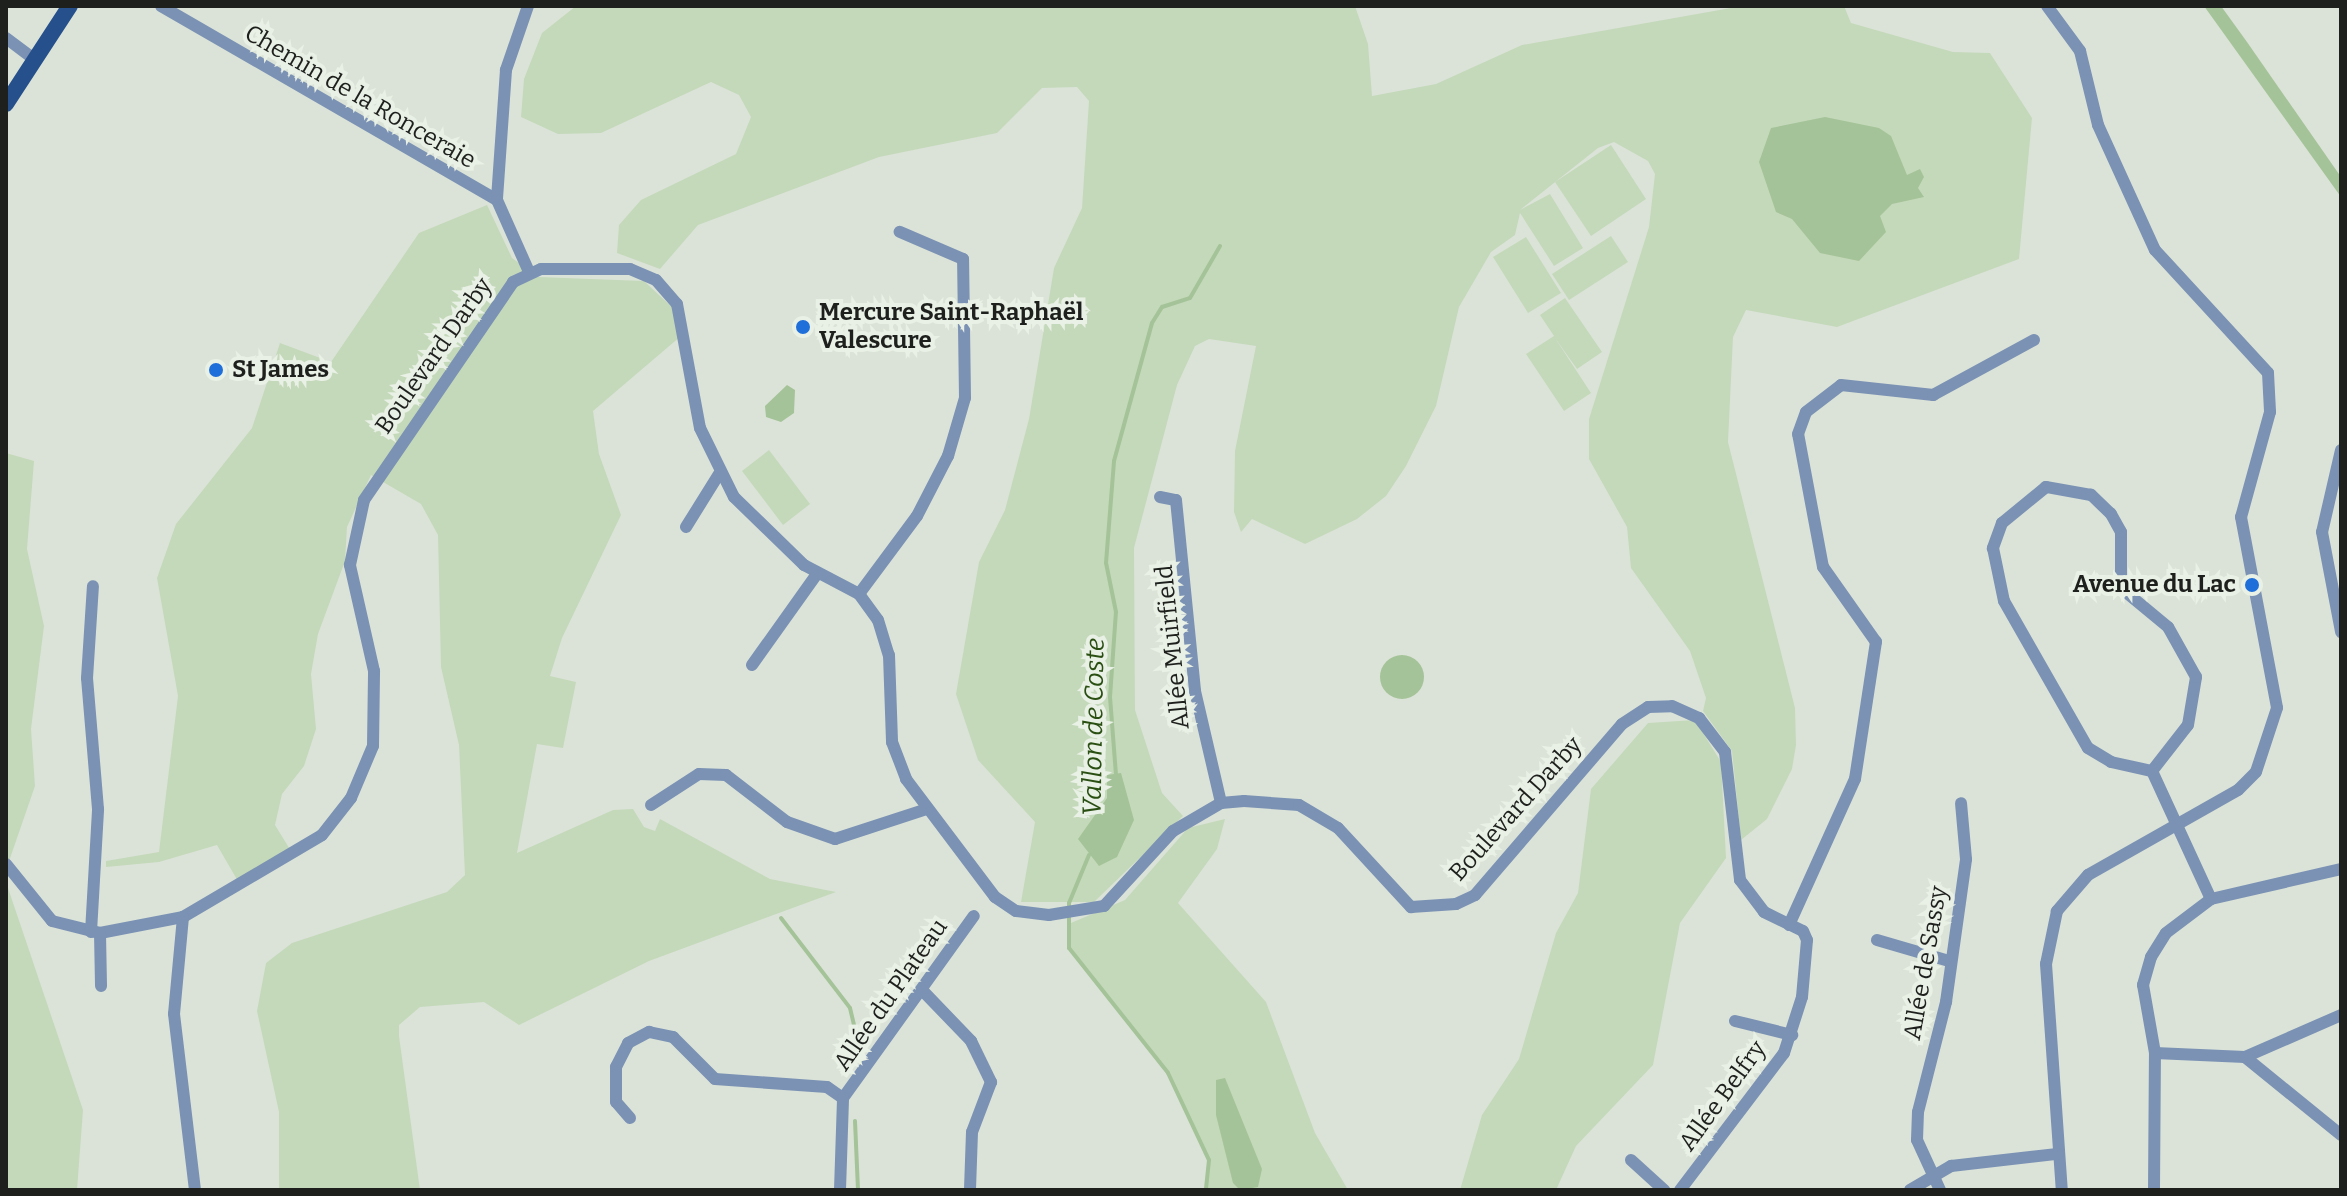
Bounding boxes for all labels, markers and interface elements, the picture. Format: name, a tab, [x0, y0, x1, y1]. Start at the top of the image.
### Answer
street label: Chemin de la Ronceraie	[239, 19, 481, 175]
street label: Boulevard Darby	[369, 272, 499, 440]
place label: Mercure Saint-Raphaël Valescure	[819, 299, 1083, 355]
marker: Mercure Saint-Raphaël Valescure	[794, 318, 812, 336]
place label: St James	[232, 356, 329, 384]
marker: St James	[207, 361, 225, 379]
street label: Allée Muirfield	[1150, 563, 1196, 731]
place label: Avenue du Lac	[2073, 571, 2236, 599]
marker: Avenue du Lac	[2243, 576, 2261, 594]
water label: Vallon de Coste	[1077, 638, 1111, 816]
street label: Boulevard Darby	[1444, 731, 1588, 887]
street label: Allée de Sassy	[1898, 884, 1954, 1042]
street label: Allée du Plateau	[828, 914, 954, 1076]
street label: Allée Belfry	[1673, 1035, 1773, 1157]

